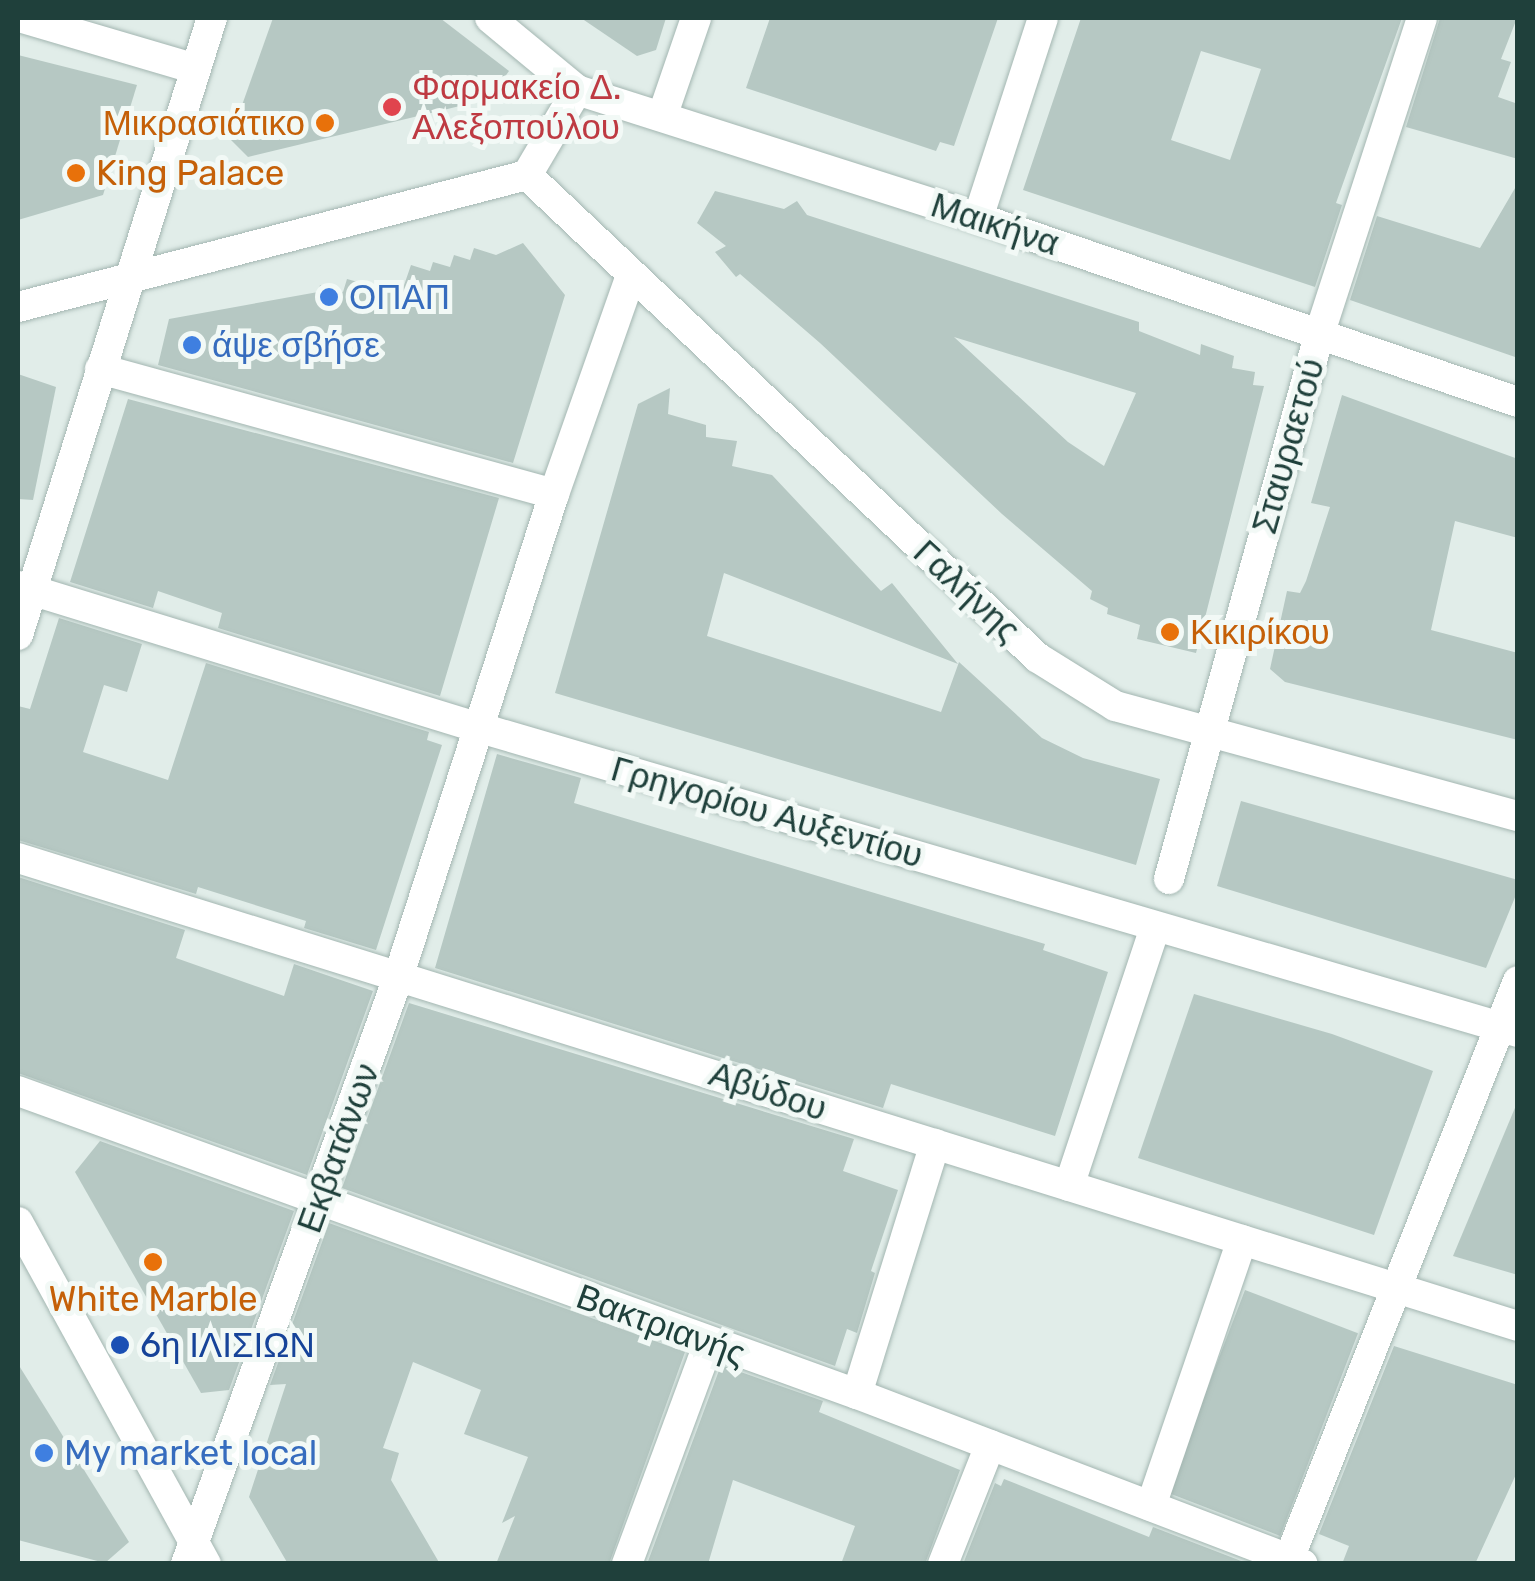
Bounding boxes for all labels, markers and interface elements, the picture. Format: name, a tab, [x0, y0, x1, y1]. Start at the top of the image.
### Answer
place label: Φαρμακείο Δ. Αλεξοπούλου	[412, 66, 622, 148]
marker: Φαρμακείο Δ. Αλεξοπούλου	[381, 96, 403, 118]
place label: Μικρασιάτικο	[103, 102, 305, 144]
marker: Μικρασιάτικο	[314, 112, 336, 134]
place label: King Palace	[96, 152, 284, 194]
marker: King Palace	[65, 162, 87, 184]
street label: Μαικήνα	[926, 184, 1064, 264]
place label: ΟΠΑΠ	[349, 276, 450, 318]
marker: ΟΠΑΠ	[318, 286, 340, 308]
place label: άψε σβήσε	[212, 324, 380, 366]
marker: άψε σβήσε	[181, 334, 203, 356]
street label: Σταυραετού	[1243, 354, 1333, 538]
street label: Γαλήνης	[905, 531, 1029, 651]
place label: Κικιρίκου	[1190, 611, 1330, 653]
marker: Κικιρίκου	[1159, 621, 1181, 643]
street label: Γρηγορίου Αυξεντίου	[606, 747, 928, 877]
street label: Αβύδου	[704, 1052, 832, 1130]
street label: Εκβατάνων	[288, 1058, 388, 1238]
marker: White Marble	[142, 1251, 164, 1273]
street label: Βακτριανής	[571, 1275, 751, 1375]
place label: White Marble	[48, 1278, 258, 1320]
place label: 6η ΙΛΙΣΙΩΝ	[140, 1324, 315, 1366]
marker: 6η ΙΛΙΣΙΩΝ	[109, 1334, 131, 1356]
place label: My market local	[64, 1432, 318, 1474]
marker: My market local	[33, 1442, 55, 1464]

